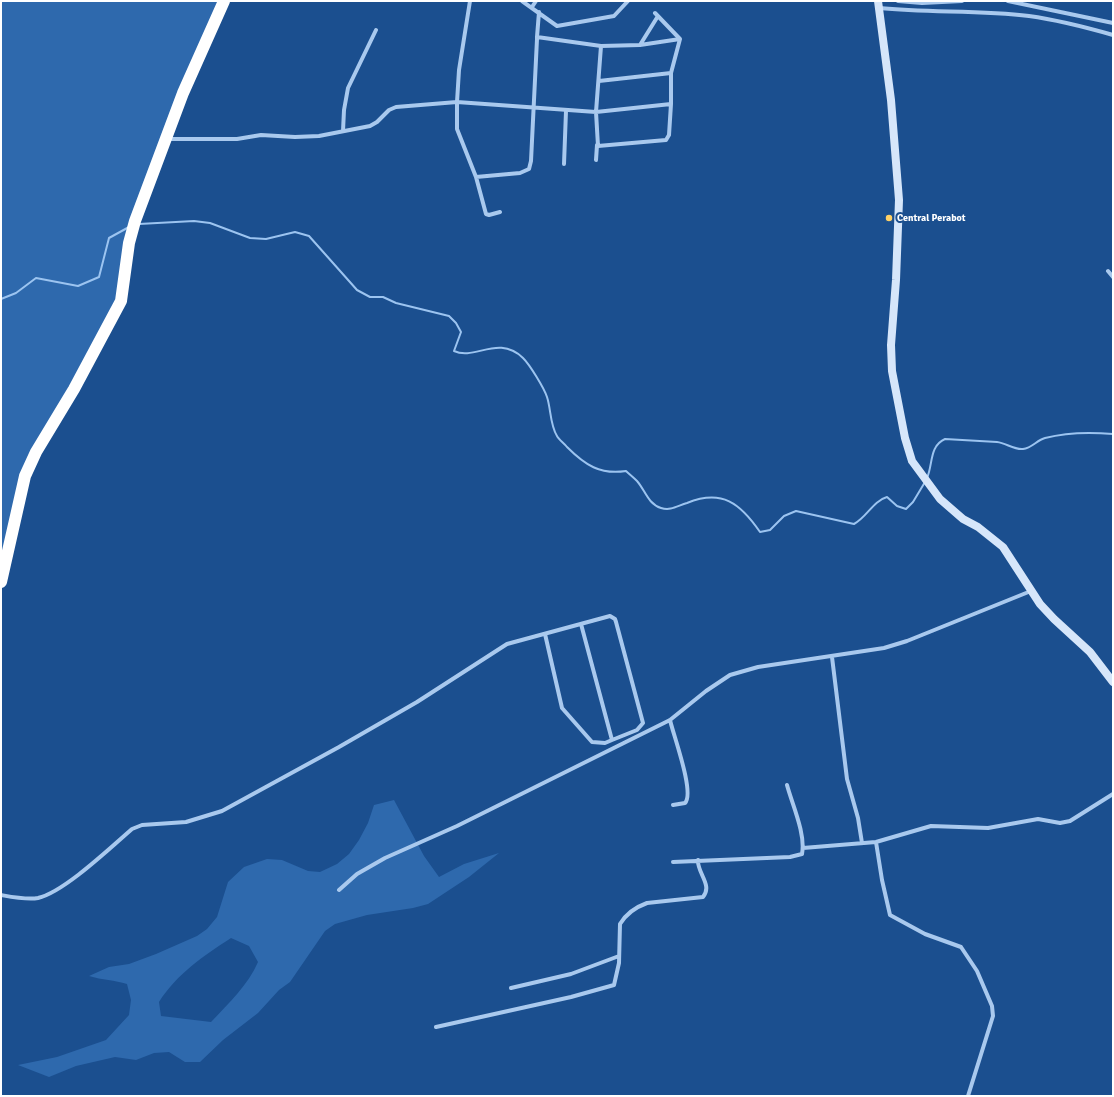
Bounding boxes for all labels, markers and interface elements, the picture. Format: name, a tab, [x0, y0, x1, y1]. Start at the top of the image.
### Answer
place label: Central Perabot	[897, 212, 965, 224]
marker: Central Perabot	[884, 213, 894, 223]

